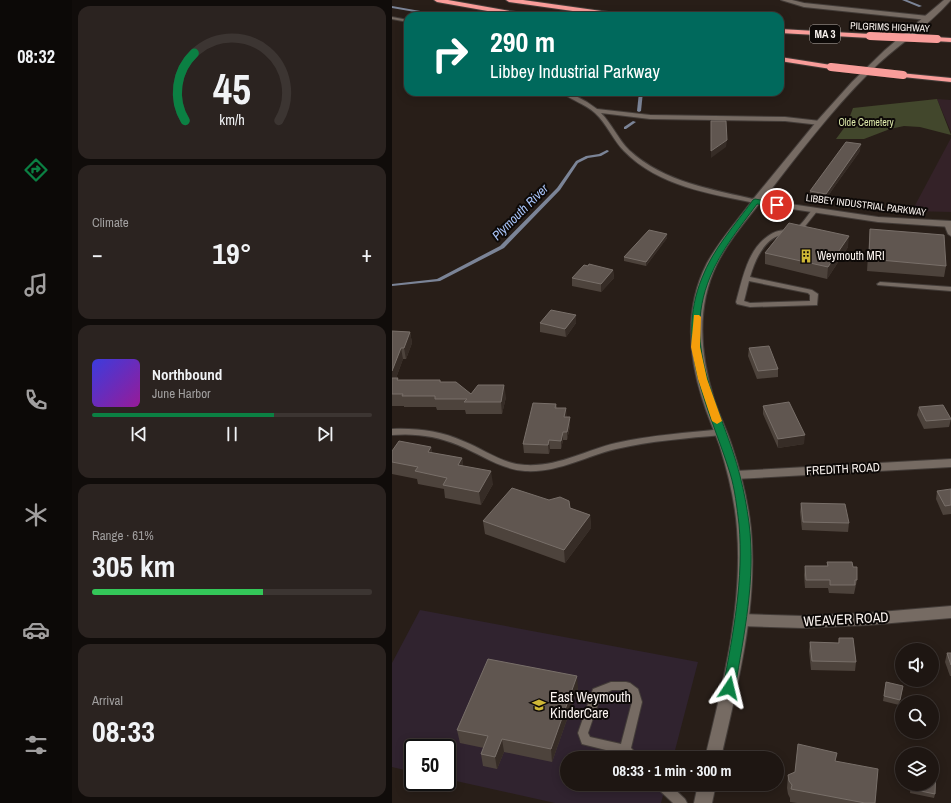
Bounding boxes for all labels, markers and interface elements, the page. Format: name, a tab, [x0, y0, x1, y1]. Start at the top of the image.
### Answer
street label: PILGRIMS HIGHWAY	[850, 19, 931, 35]
text: 290 m	[490, 23, 555, 61]
road number: MA 3	[810, 25, 840, 43]
icon: right	[424, 28, 476, 80]
text: 08:32	[17, 44, 55, 69]
text: Libbey Industrial Parkway	[490, 59, 660, 84]
text: 45	[213, 61, 251, 117]
text: km/h	[219, 109, 245, 128]
park label: Olde Cemetery	[838, 116, 894, 129]
icon: directions	[22, 156, 50, 184]
water label: Plymouth River	[488, 180, 552, 244]
pin	[760, 188, 794, 222]
street label: LIBBEY INDUSTRIAL PARKWAY	[805, 191, 927, 219]
icon: arrive	[766, 194, 788, 216]
text: Climate	[92, 214, 129, 231]
text: 19°	[212, 233, 252, 273]
text: −	[92, 239, 103, 269]
text: +	[361, 239, 372, 269]
building icon: Weymouth MRI	[798, 248, 814, 264]
place label: Weymouth MRI	[817, 248, 885, 264]
icon: music	[22, 271, 50, 299]
text: Northbound	[152, 364, 222, 385]
text: June Harbor	[152, 385, 211, 402]
icon: phone	[22, 386, 50, 414]
icon: previous	[128, 423, 150, 445]
icon: pause	[221, 423, 243, 445]
icon: next	[314, 423, 336, 445]
street label: FREDITH ROAD	[806, 459, 880, 479]
icon: climate	[22, 501, 50, 529]
text: Range · 61%	[92, 527, 154, 544]
text: 305 km	[92, 546, 175, 586]
street label: WEAVER ROAD	[803, 608, 889, 630]
icon: car	[22, 616, 50, 644]
map controls	[895, 643, 939, 791]
button: sound	[895, 643, 939, 687]
position arrow	[708, 667, 750, 709]
place label: East Weymouth KinderCare	[550, 688, 631, 722]
text: Arrival	[92, 692, 123, 709]
button: search	[895, 695, 939, 739]
school or university icon: East Weymouth KinderCare	[531, 697, 547, 713]
text: 08:33	[92, 711, 155, 751]
icon: filters	[22, 731, 50, 759]
speed limit sign: 50	[404, 739, 456, 791]
button: layers	[895, 747, 939, 791]
text: 08:33 · 1 min · 300 m	[613, 760, 731, 781]

